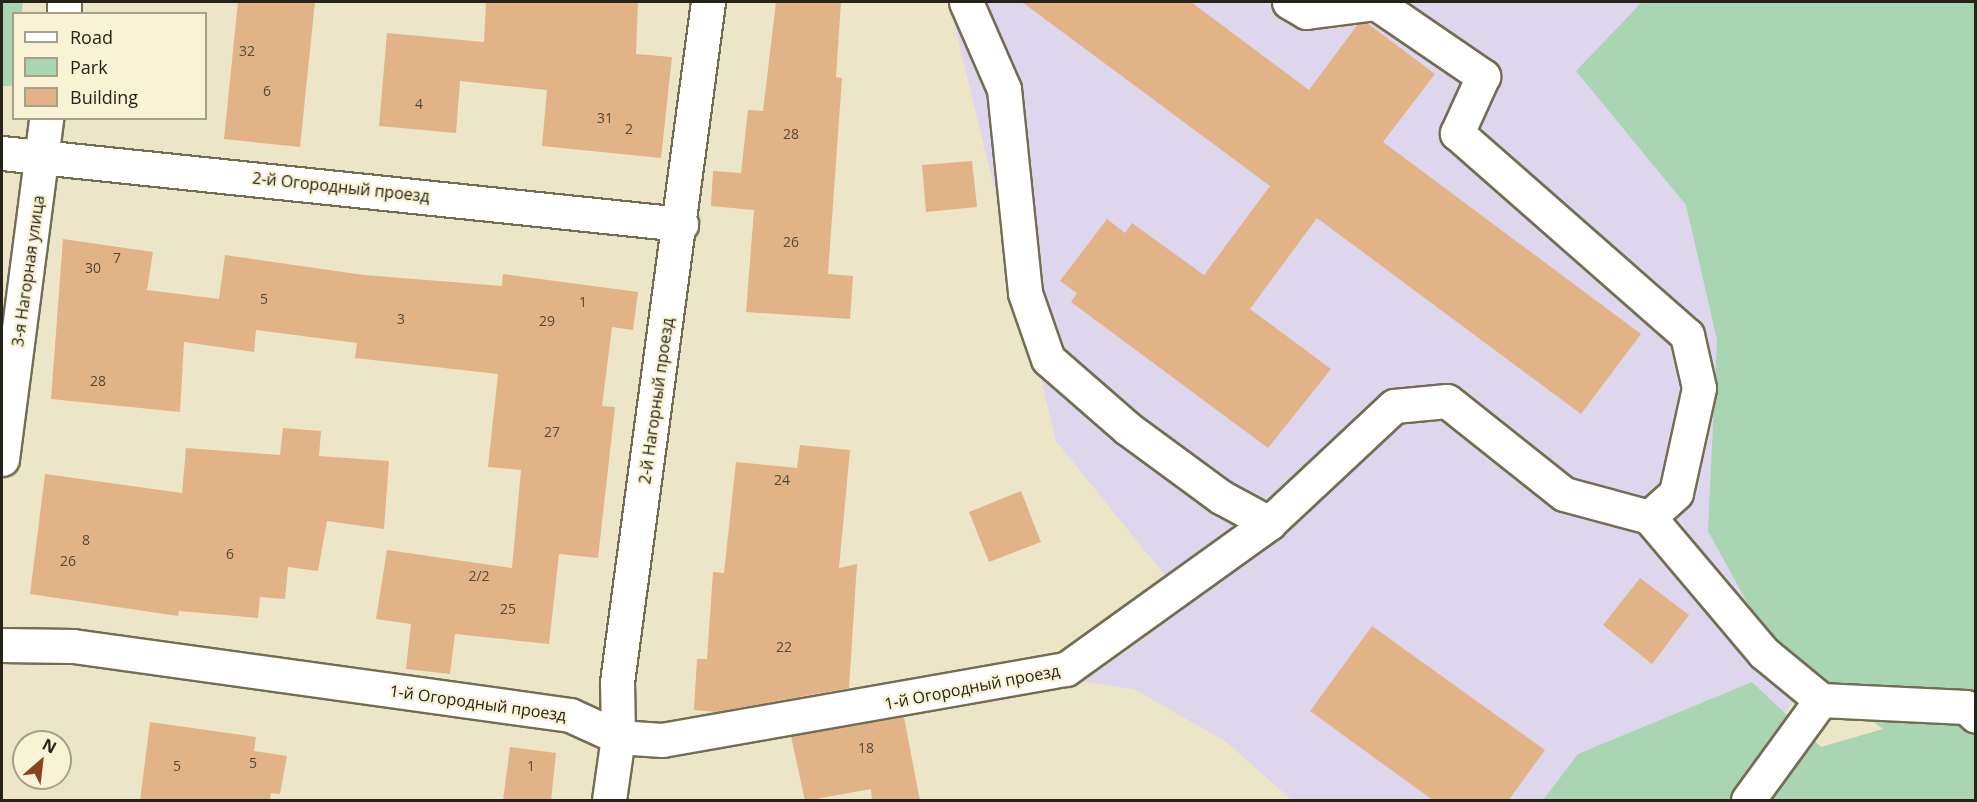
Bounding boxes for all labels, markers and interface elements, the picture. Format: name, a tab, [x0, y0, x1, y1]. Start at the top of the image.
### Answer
legend	[12, 12, 207, 120]
text: Road	[70, 25, 113, 49]
house number: 32	[239, 43, 255, 59]
text: Park	[70, 55, 108, 79]
house number: 6	[263, 83, 271, 99]
text: Building	[70, 85, 138, 109]
house number: 4	[415, 96, 423, 112]
house number: 31	[597, 110, 613, 126]
house number: 2	[625, 121, 633, 137]
house number: 28	[783, 126, 799, 142]
street label: 2-й Огородный проезд	[251, 168, 431, 206]
street label: 3-я Нагорная улица	[8, 194, 48, 348]
house number: 26	[783, 234, 799, 250]
house number: 7	[113, 250, 121, 266]
house number: 30	[85, 260, 101, 276]
house number: 5	[260, 291, 268, 307]
house number: 1	[579, 294, 587, 310]
house number: 3	[397, 311, 405, 327]
house number: 29	[539, 313, 555, 329]
street label: 2-й Нагорный проезд	[635, 317, 677, 485]
house number: 28	[90, 373, 106, 389]
house number: 27	[544, 424, 560, 440]
house number: 24	[774, 472, 790, 488]
house number: 8	[82, 532, 90, 548]
house number: 6	[226, 546, 234, 562]
house number: 26	[60, 553, 76, 569]
house number: 2/2	[468, 568, 490, 584]
house number: 25	[500, 601, 516, 617]
house number: 22	[776, 639, 792, 655]
street label: 1-й Огородный проезд	[883, 661, 1061, 713]
street label: 1-й Огородный проезд	[388, 681, 568, 725]
north arrow	[12, 730, 72, 790]
text: N	[39, 733, 60, 759]
house number: 18	[858, 740, 874, 756]
house number: 5	[249, 755, 257, 771]
house number: 5	[173, 758, 181, 774]
house number: 1	[527, 758, 535, 774]

